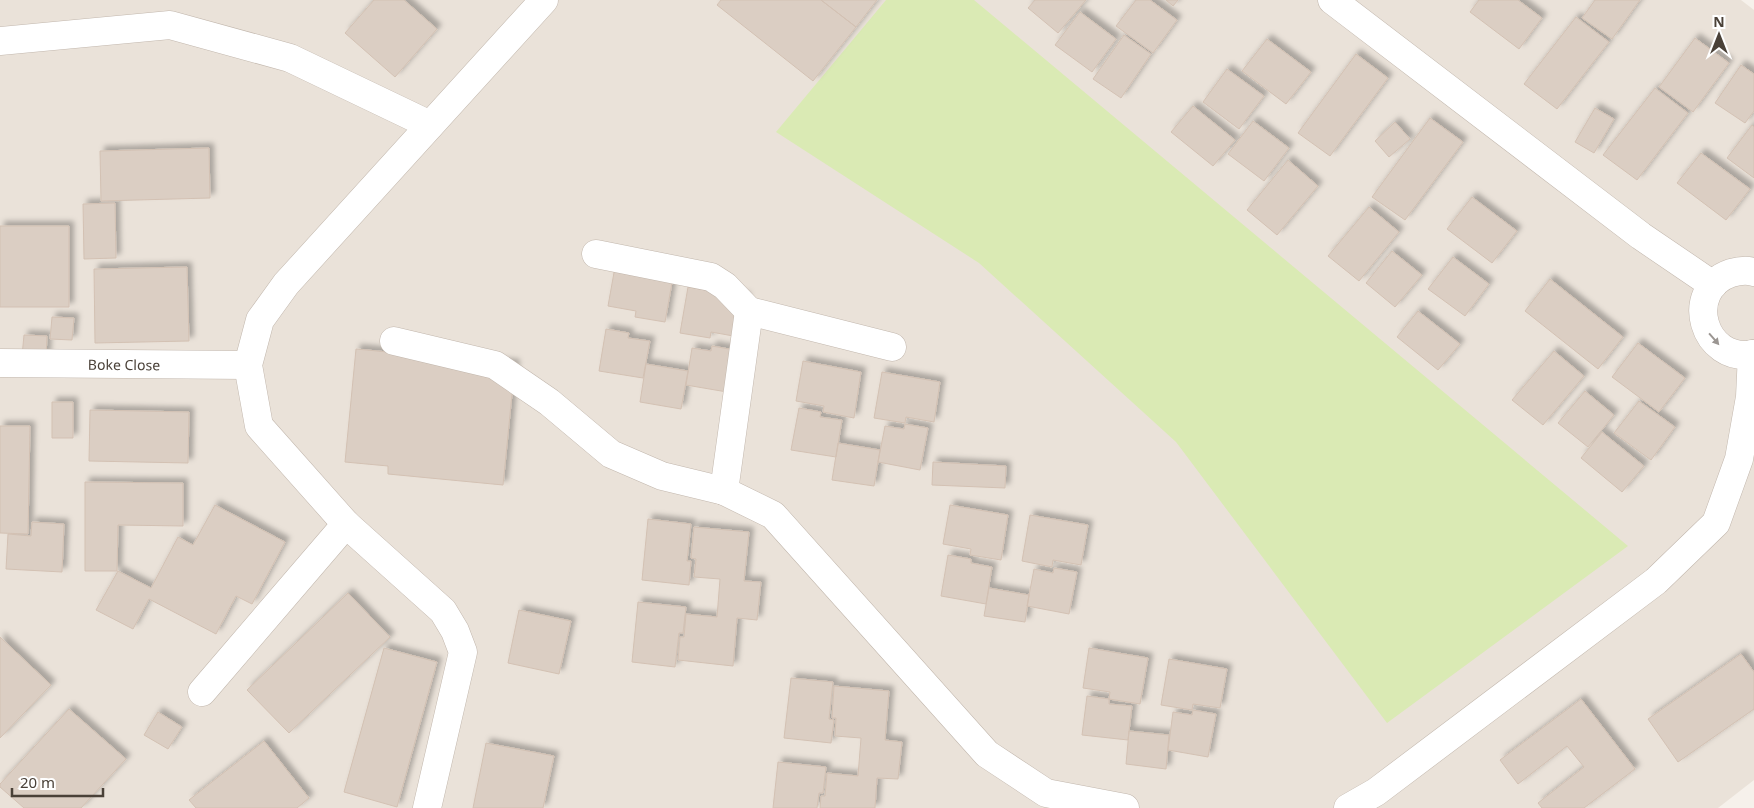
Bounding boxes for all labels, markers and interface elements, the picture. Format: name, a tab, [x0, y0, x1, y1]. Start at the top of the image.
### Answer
north arrow	[1694, 10, 1744, 60]
text: N	[1713, 12, 1725, 31]
one-way arrow	[1708, 333, 1719, 346]
street label: Boke Close	[88, 354, 160, 374]
scale bar	[12, 766, 104, 798]
text: 20 m	[20, 772, 55, 792]

